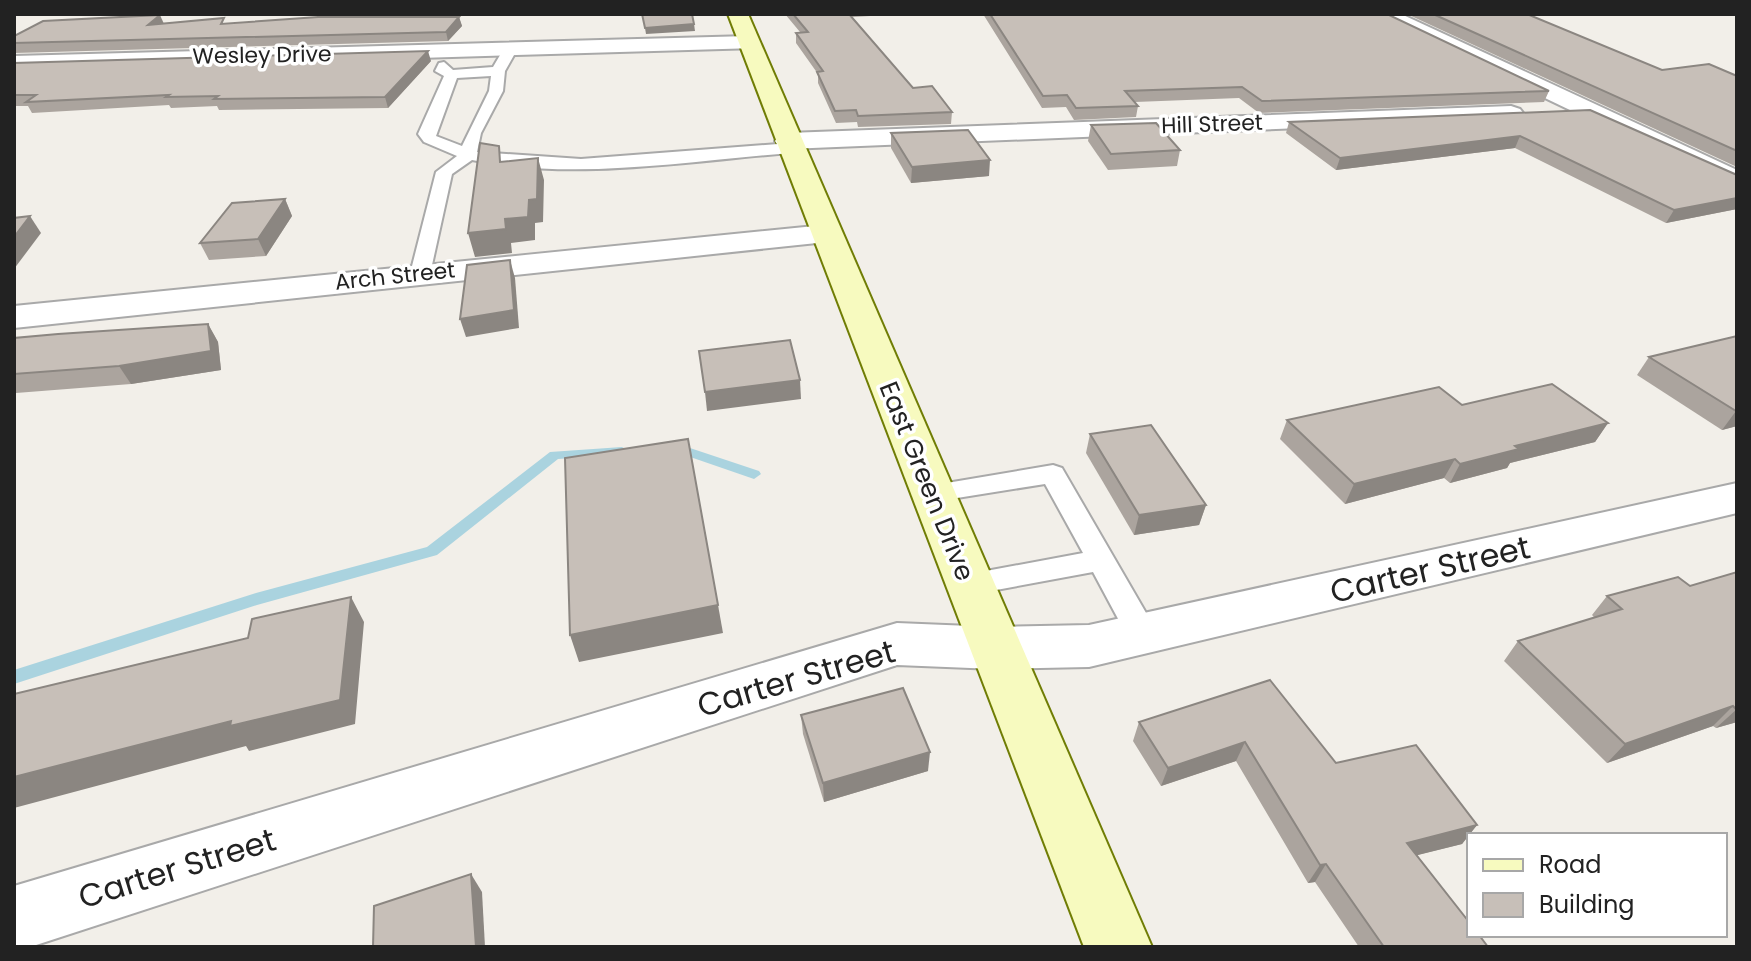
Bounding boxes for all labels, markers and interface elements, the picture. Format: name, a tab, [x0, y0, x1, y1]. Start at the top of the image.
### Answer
street label: Wesley Drive	[192, 38, 332, 72]
street label: Hill Street	[1161, 107, 1263, 141]
street label: Arch Street	[333, 254, 457, 298]
street label: East Green Drive	[871, 376, 983, 586]
street label: Carter Street	[1326, 524, 1534, 614]
street label: Carter Street	[692, 628, 900, 728]
street label: Carter Street	[73, 817, 281, 919]
legend	[1467, 833, 1727, 937]
text: Road	[1539, 848, 1601, 881]
text: Building	[1539, 888, 1635, 921]

